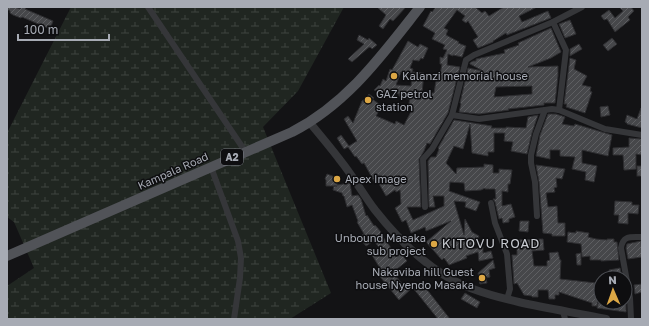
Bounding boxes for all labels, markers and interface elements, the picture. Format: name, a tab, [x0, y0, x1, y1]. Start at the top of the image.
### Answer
scale bar	[18, 16, 109, 42]
text: 100 m	[24, 22, 58, 37]
place label: Kalanzi memorial house	[402, 69, 528, 82]
marker: Kalanzi memorial house	[389, 71, 399, 81]
place label: GAZ petrol station	[376, 87, 433, 113]
marker: GAZ petrol station	[363, 95, 373, 105]
street label: Kampala Road	[136, 149, 210, 192]
road number: A2	[221, 149, 243, 165]
place label: Apex Image	[345, 172, 407, 185]
marker: Apex Image	[332, 174, 342, 184]
place label: Unbound Masaka sub project	[335, 231, 426, 257]
district label: KITOVU ROAD	[442, 235, 540, 251]
marker: Unbound Masaka sub project	[429, 239, 439, 249]
place label: Nakaviba hill Guest house Nyendo Masaka	[355, 265, 474, 291]
north arrow	[593, 270, 633, 310]
marker: Nakaviba hill Guest house Nyendo Masaka	[477, 273, 487, 283]
text: N	[608, 273, 617, 286]

